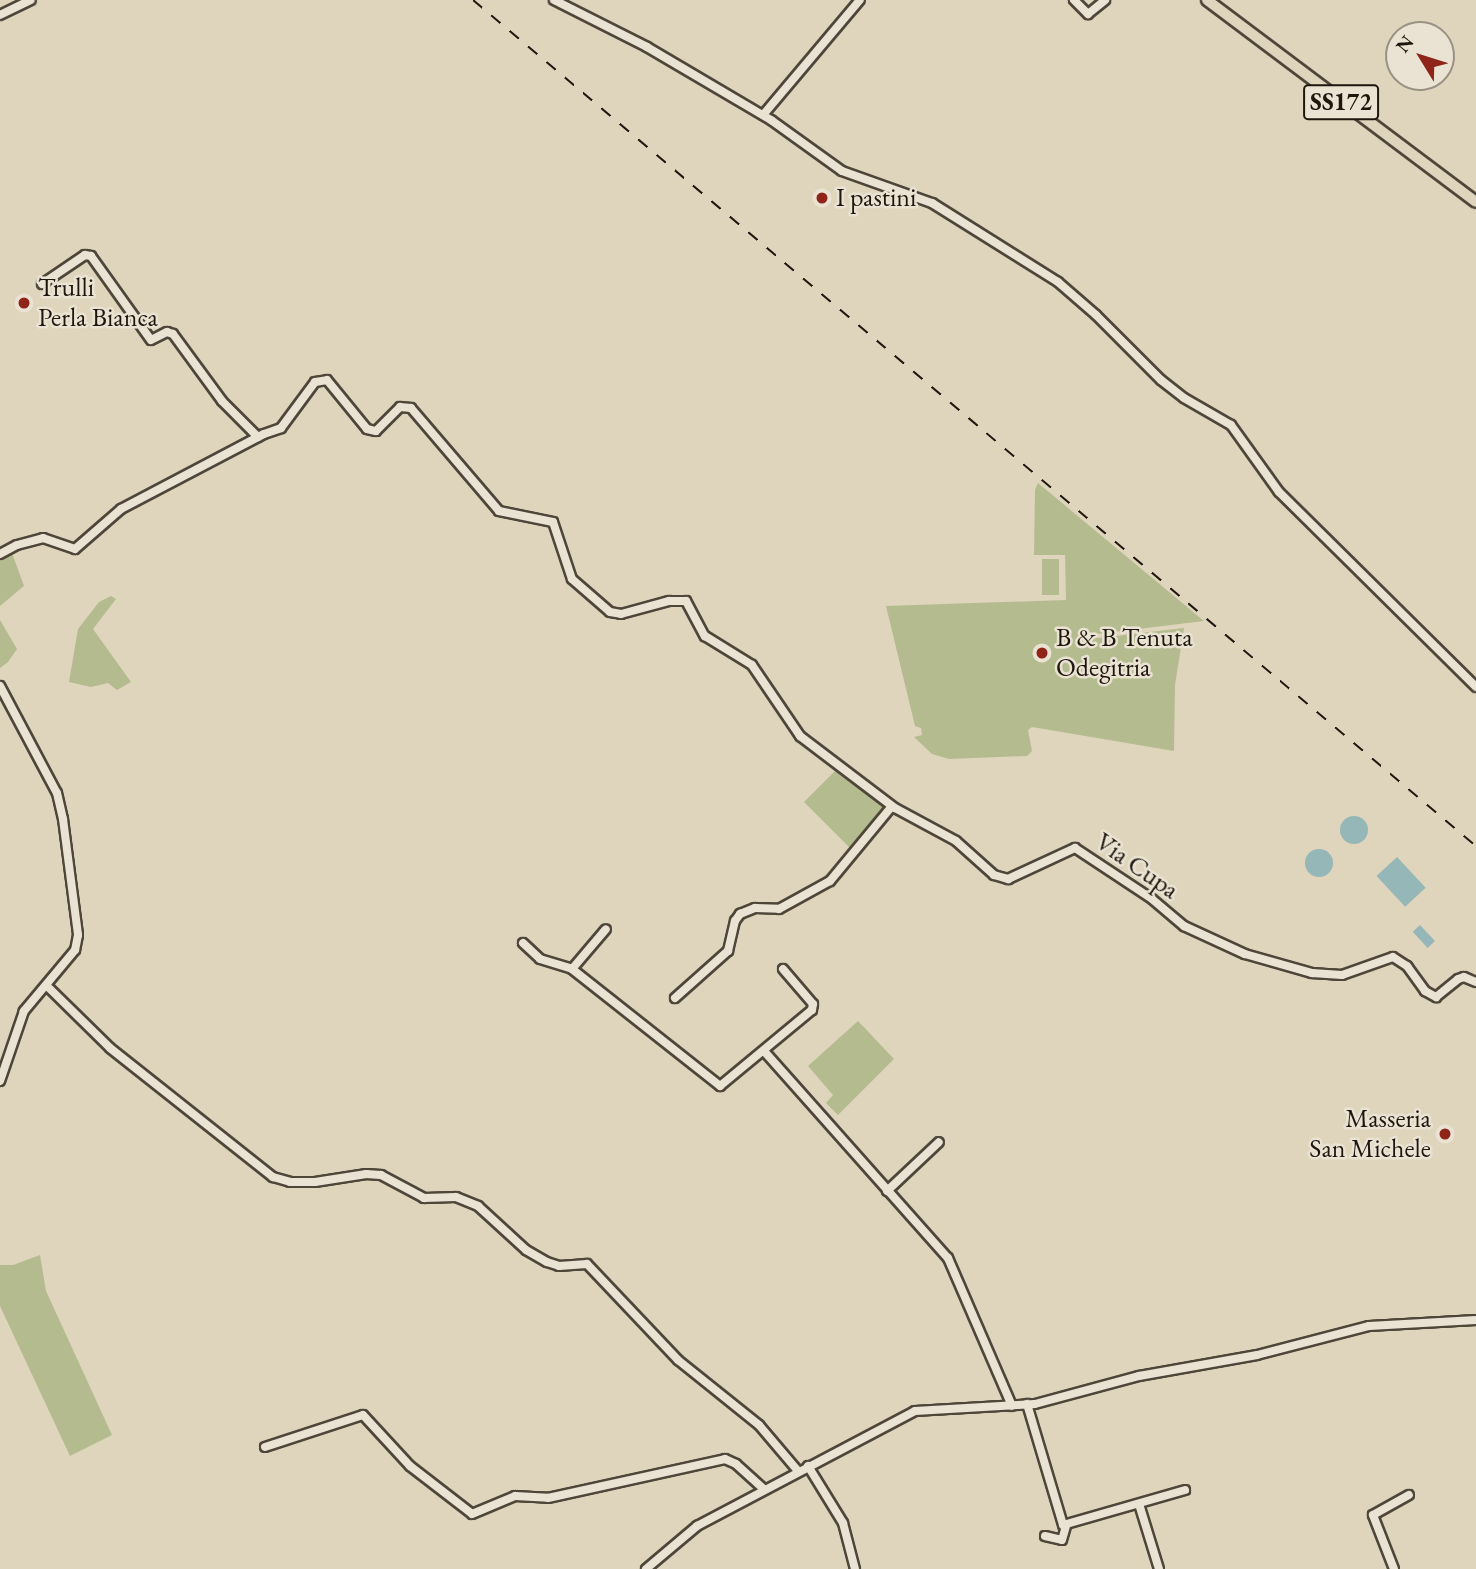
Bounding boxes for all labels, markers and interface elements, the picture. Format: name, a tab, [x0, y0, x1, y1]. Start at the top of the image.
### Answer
north arrow	[1385, 21, 1455, 91]
text: N	[1390, 30, 1419, 58]
road number: SS172	[1302, 82, 1380, 122]
place label: I pastini	[836, 182, 916, 214]
marker: I pastini	[814, 190, 830, 206]
place label: Trulli Perla Bianca	[38, 272, 158, 334]
marker: Trulli Perla Bianca	[16, 295, 32, 311]
place label: B & B Tenuta Odegitria	[1056, 622, 1193, 684]
marker: B & B Tenuta Odegitria	[1034, 645, 1050, 661]
street label: Via Cupa	[1089, 826, 1185, 906]
place label: Masseria San Michele	[1309, 1103, 1431, 1164]
marker: Masseria San Michele	[1437, 1126, 1453, 1142]

